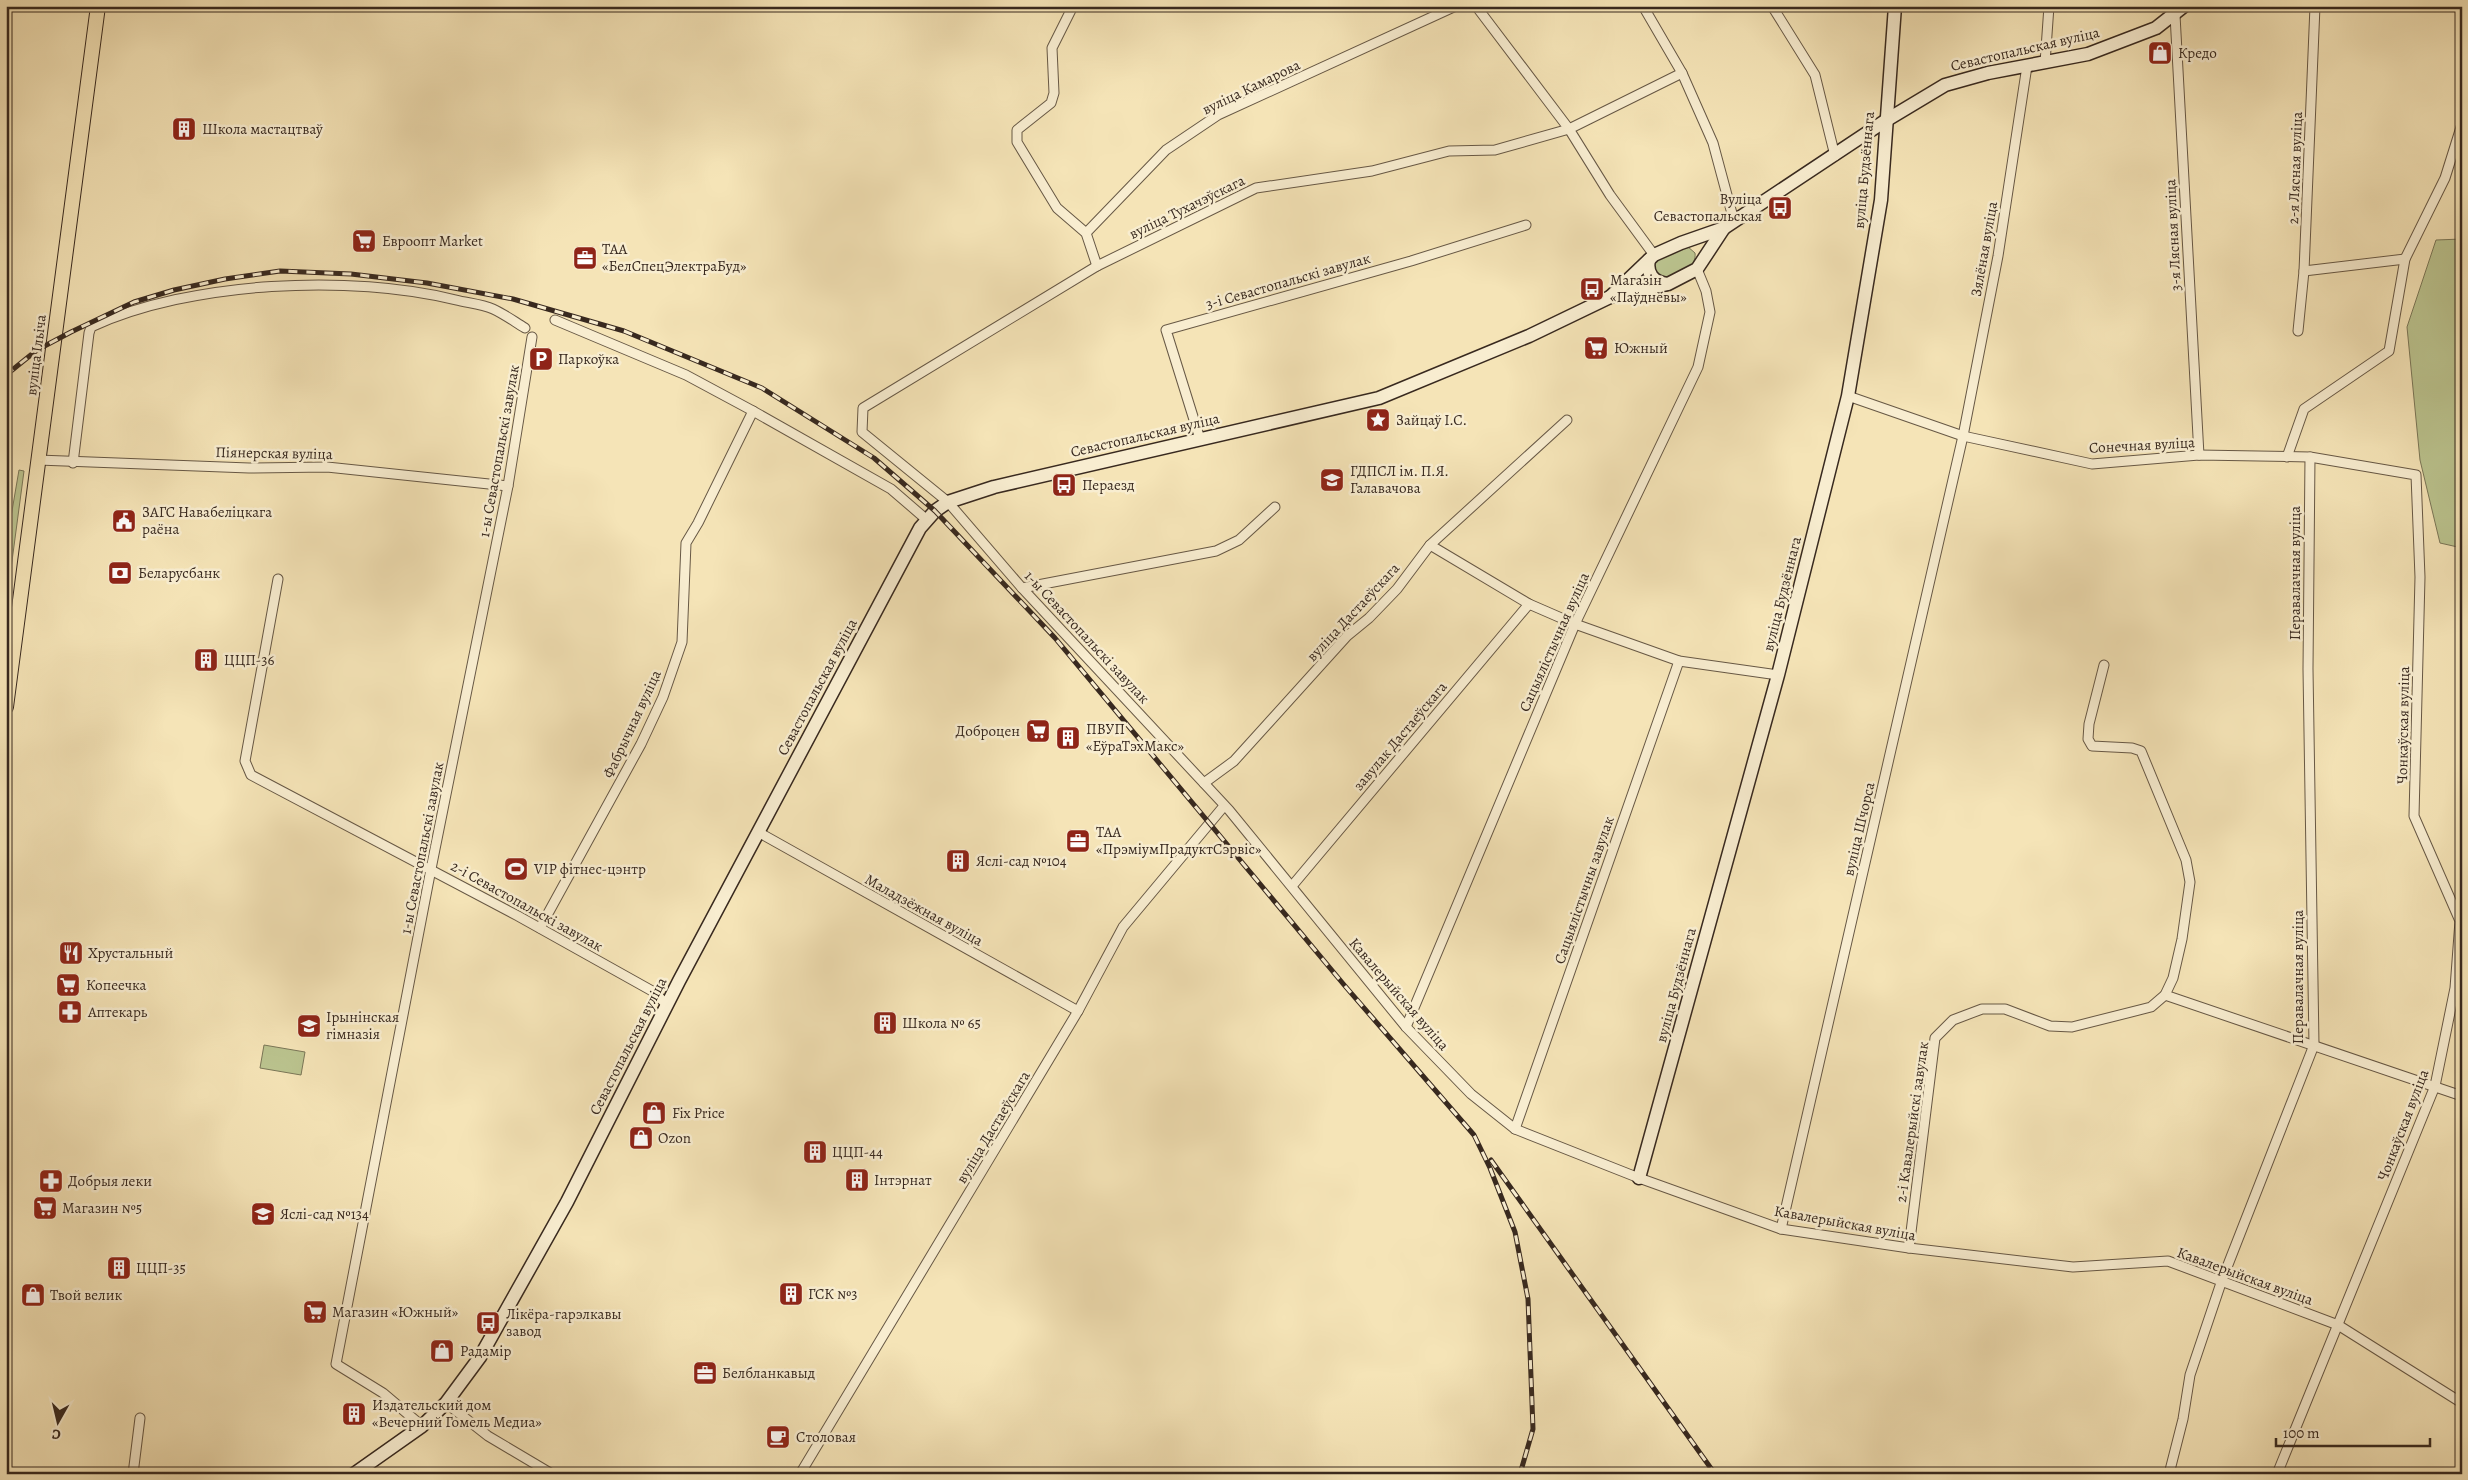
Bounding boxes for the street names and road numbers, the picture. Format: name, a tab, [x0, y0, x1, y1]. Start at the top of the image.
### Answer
street label: Севастопальская вуліца	[1949, 22, 2101, 76]
street label: вуліца Камарова	[1199, 55, 1303, 119]
street label: вуліца Будзённага	[1849, 110, 1879, 230]
street label: 2-я Лясная вуліца	[2283, 111, 2307, 225]
street label: вуліца Тухачэўскага	[1126, 170, 1248, 244]
street label: 3-я Лясная вуліца	[2160, 178, 2186, 291]
street label: Зялёная вуліца	[1966, 200, 2002, 298]
street label: 3-і Севастопальскі завулак	[1203, 248, 1373, 314]
street label: вуліца Ільіча	[21, 313, 51, 397]
street label: 1-ы Севастопальскі завулак	[474, 363, 524, 539]
street label: Севастопальская вуліца	[1069, 408, 1221, 462]
street label: Сонечная вуліца	[2088, 432, 2196, 458]
street label: Піянерская вуліца	[215, 442, 333, 464]
street label: Перавалачная вуліца	[2285, 506, 2305, 640]
street label: вуліца Будзённага	[1758, 534, 1806, 654]
street label: вуліца Дастаеўскага	[1302, 558, 1404, 666]
street label: 1-ы Севастопальскі завулак	[1020, 566, 1154, 708]
street label: Сацыялістычная вуліца	[1514, 569, 1594, 715]
street label: Севастопальская вуліца	[772, 615, 862, 759]
street label: Чонкаўская вуліца	[2392, 666, 2414, 784]
street label: Фабрычная вуліца	[598, 667, 666, 781]
street label: завулак Дастаеўскага	[1348, 677, 1452, 795]
street label: 1-ы Севастопальскі завулак	[395, 760, 449, 936]
street label: вуліца Шчорса	[1838, 780, 1880, 878]
street label: Сацыялістычны завулак	[1549, 813, 1619, 967]
street label: 2-і Севастопальскі завулак	[447, 856, 607, 956]
street label: Маладзёжная вуліца	[861, 869, 987, 951]
street label: Перавалачная вуліца	[2288, 910, 2308, 1044]
street label: вуліца Будзённага	[1651, 925, 1701, 1044]
street label: Кавалерыйская вуліца	[1344, 933, 1454, 1055]
street label: Севастопальская вуліца	[585, 974, 671, 1118]
street label: 2-і Кавалерыйскі завулак	[1891, 1040, 1933, 1204]
street label: Чонкаўская вуліца	[2373, 1066, 2433, 1183]
street label: вуліца Дастаеўскага	[951, 1067, 1035, 1187]
street label: Кавалерыйская вуліца	[1773, 1201, 1917, 1245]
street label: Кавалерыйская вуліца	[2174, 1242, 2316, 1310]

